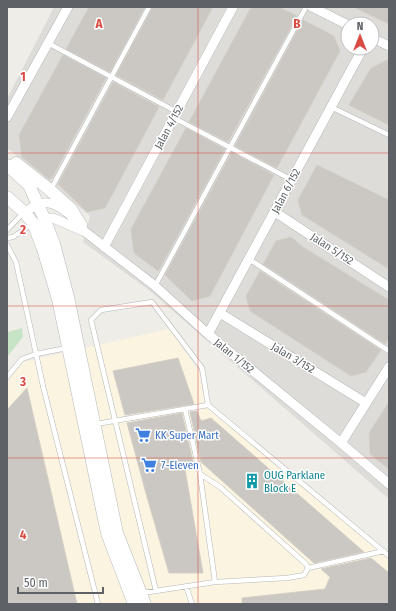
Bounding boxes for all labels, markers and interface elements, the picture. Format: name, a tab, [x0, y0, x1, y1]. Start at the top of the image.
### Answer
text: A	[94, 16, 103, 31]
text: B	[293, 16, 301, 31]
north arrow	[340, 16, 380, 56]
text: N	[357, 20, 363, 33]
text: 1	[20, 69, 26, 84]
street label: Jalan 4/152	[152, 102, 186, 151]
street label: Jalan 6/152	[269, 166, 303, 216]
text: 2	[19, 222, 26, 237]
street label: Jalan 5/152	[308, 230, 356, 268]
street label: Jalan 1/152	[211, 336, 257, 376]
street label: Jalan 3/152	[269, 340, 317, 376]
text: 3	[19, 374, 26, 389]
supermarket icon: KK Super Mart	[134, 426, 152, 444]
place label: KK Super Mart	[155, 429, 219, 442]
supermarket icon: 7-Eleven	[140, 456, 158, 474]
place label: 7-Eleven	[161, 459, 199, 472]
place label: OUG Parklane Block E	[264, 469, 325, 495]
building icon: OUG Parklane Block E	[243, 472, 261, 490]
text: 4	[20, 527, 27, 542]
scale bar	[18, 569, 103, 595]
text: 50 m	[24, 576, 48, 590]

